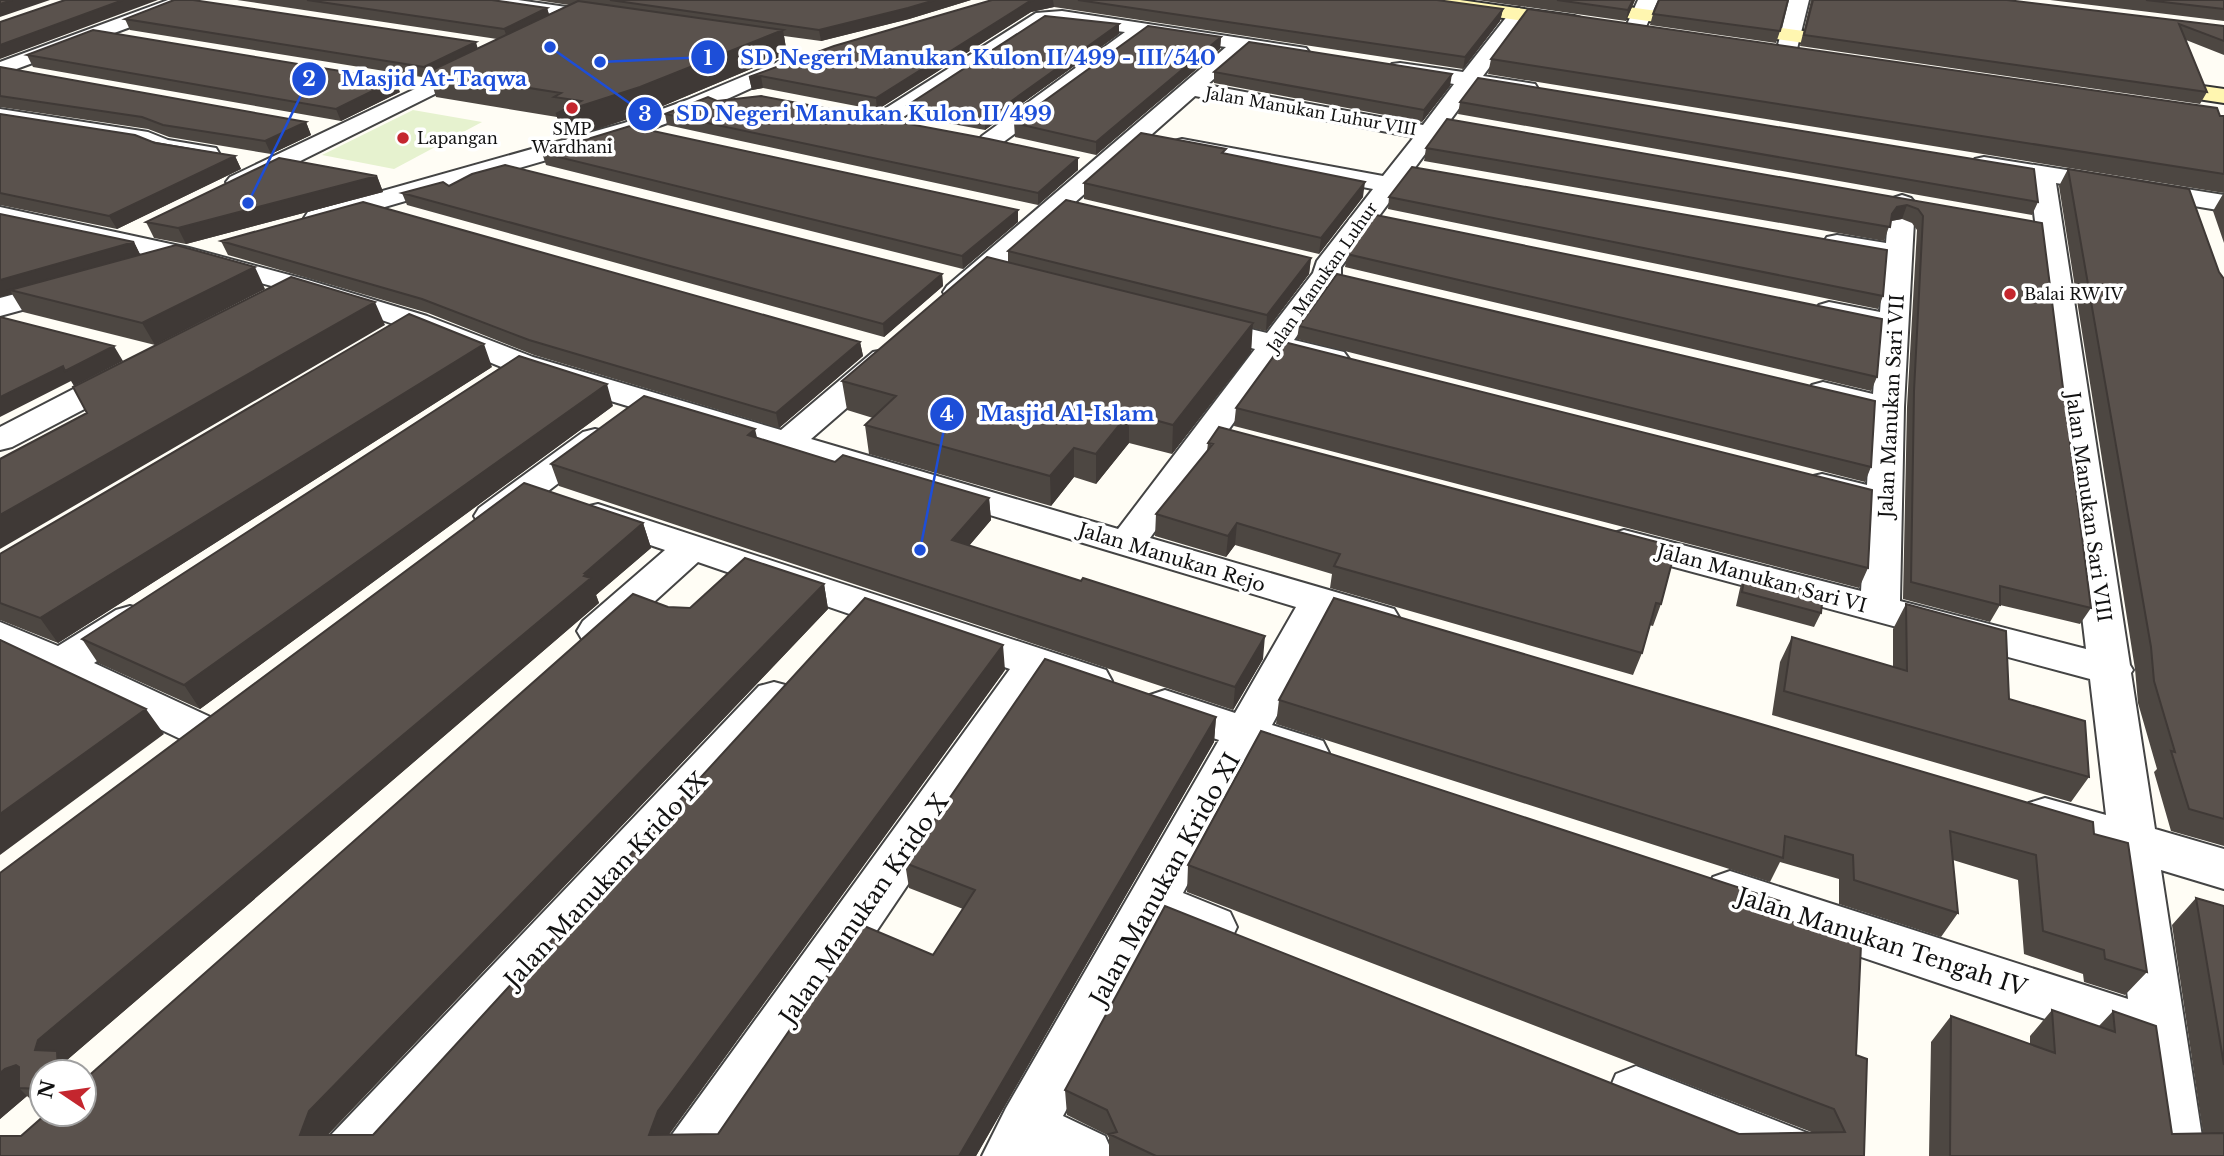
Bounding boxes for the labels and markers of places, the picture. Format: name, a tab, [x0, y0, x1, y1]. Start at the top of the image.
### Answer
callout: SD Negeri Manukan Kulon II/499 - III/540	[691, 36, 1229, 78]
callout: Masjid At-Taqwa	[292, 58, 542, 100]
callout: SD Negeri Manukan Kulon II/499	[627, 93, 1066, 135]
marker: SMP Wardhani	[564, 100, 580, 116]
place label: SMP Wardhani	[531, 119, 613, 157]
place label: Lapangan	[417, 128, 498, 148]
marker: Lapangan	[395, 130, 411, 146]
place label: Balai RW IV	[2024, 284, 2124, 304]
marker: Balai RW IV	[2002, 286, 2018, 302]
callout: Masjid Al-Islam	[930, 393, 1169, 435]

